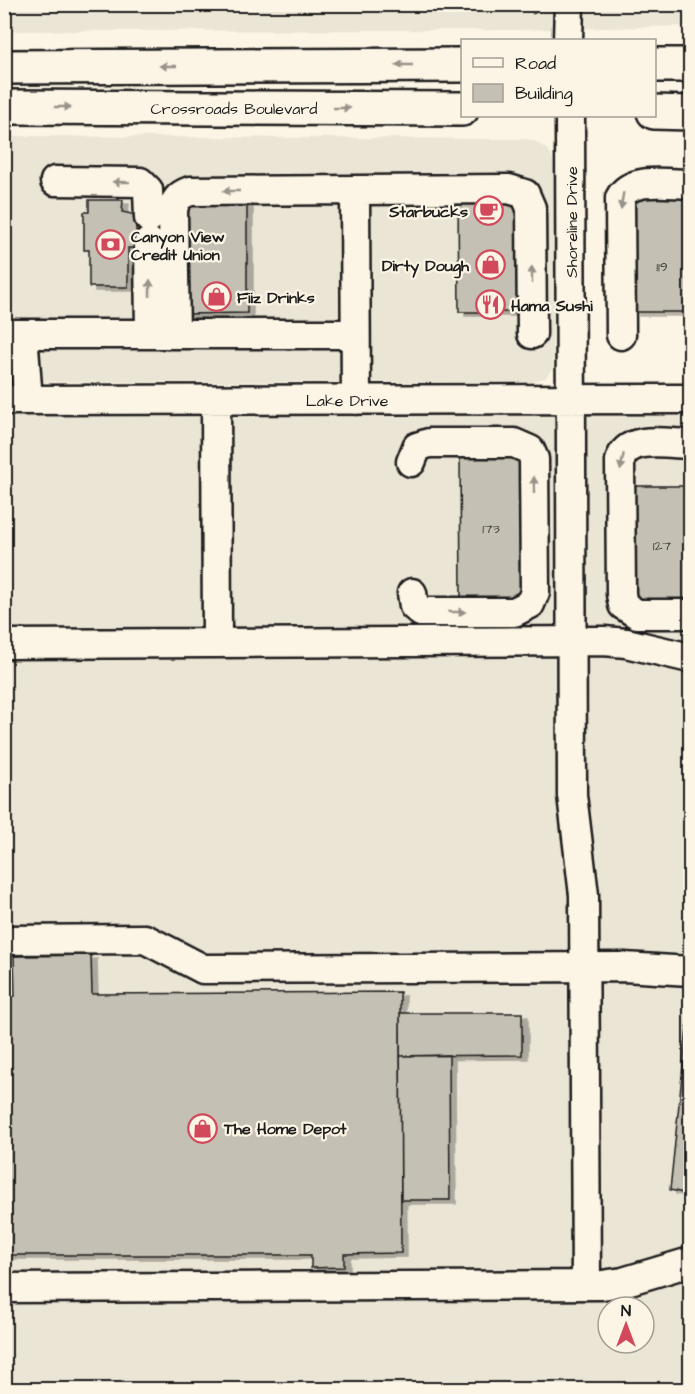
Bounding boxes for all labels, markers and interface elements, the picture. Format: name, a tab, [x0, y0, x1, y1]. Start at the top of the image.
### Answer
legend	[461, 39, 656, 117]
text: Road	[515, 51, 556, 76]
one-way arrow	[395, 60, 414, 70]
one-way arrow	[159, 61, 178, 71]
text: Building	[515, 81, 573, 107]
street label: Crossroads Boulevard	[151, 98, 317, 120]
one-way arrow	[53, 102, 72, 112]
one-way arrow	[332, 103, 351, 113]
street label: Shoreline Drive	[561, 166, 583, 278]
one-way arrow	[111, 177, 130, 187]
one-way arrow	[221, 186, 240, 196]
one-way arrow	[617, 192, 626, 211]
cafe icon: Starbucks	[473, 195, 505, 227]
place label: Starbucks	[388, 201, 468, 223]
place label: Canyon View Credit Union	[131, 226, 225, 266]
bank icon: Canyon View Credit Union	[94, 229, 126, 261]
shop icon: Dirty Dough	[474, 249, 506, 281]
place label: Dirty Dough	[382, 255, 470, 279]
house number: 119	[656, 257, 668, 277]
one-way arrow	[527, 266, 537, 285]
one-way arrow	[145, 278, 155, 297]
shop icon: Fiiz Drinks	[200, 281, 232, 313]
place label: Fiiz Drinks	[237, 287, 315, 309]
restaurant icon: Hama Sushi	[474, 289, 506, 321]
place label: Hama Sushi	[511, 295, 593, 317]
street label: Lake Drive	[306, 390, 389, 412]
one-way arrow	[618, 453, 627, 472]
one-way arrow	[529, 476, 539, 495]
house number: 173	[482, 519, 500, 539]
house number: 127	[653, 536, 672, 556]
one-way arrow	[448, 607, 467, 617]
shop icon: The Home Depot	[187, 1112, 219, 1144]
place label: The Home Depot	[223, 1118, 347, 1140]
north arrow	[596, 1295, 656, 1355]
text: N	[621, 1300, 631, 1322]

